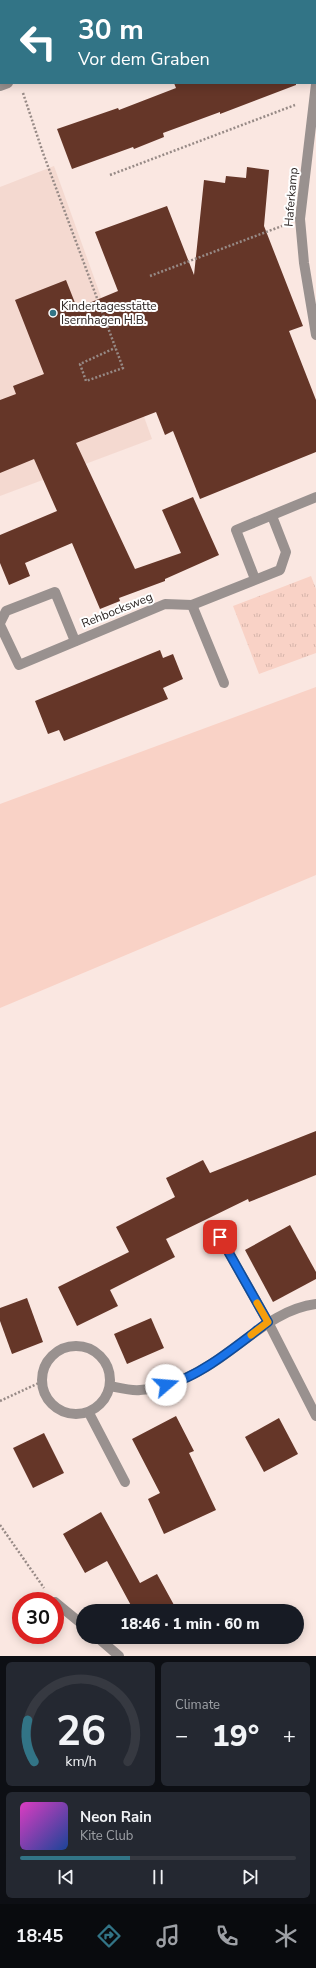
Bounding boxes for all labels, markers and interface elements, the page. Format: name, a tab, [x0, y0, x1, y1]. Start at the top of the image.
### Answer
text: 30 m	[78, 11, 144, 49]
icon: left	[12, 16, 64, 68]
text: Vor dem Graben	[78, 47, 210, 71]
street label: Haferkamp	[280, 167, 302, 227]
place label: Kindertagesstätte Isernhagen H.B.	[61, 298, 157, 328]
marker: Kindertagesstätte Isernhagen H.B.	[48, 308, 58, 318]
street label: Rehbocksweg	[79, 588, 155, 632]
pin	[203, 1220, 237, 1254]
icon: arrive	[209, 1226, 231, 1248]
position arrow	[145, 1364, 187, 1406]
speed limit sign: 30	[12, 1592, 64, 1644]
text: 18:46 · 1 min · 60 m	[120, 1614, 260, 1634]
text: Climate	[175, 1696, 220, 1714]
text: 26	[56, 1703, 105, 1760]
text: 19°	[212, 1716, 259, 1757]
text: −	[175, 1721, 188, 1751]
text: +	[283, 1721, 296, 1751]
text: km/h	[65, 1752, 96, 1771]
text: Neon Rain	[80, 1807, 152, 1827]
text: Kite Club	[80, 1827, 133, 1845]
icon: previous	[55, 1866, 77, 1888]
icon: pause	[147, 1866, 169, 1888]
icon: next	[239, 1866, 261, 1888]
icon: directions	[95, 1922, 123, 1950]
icon: music	[154, 1922, 182, 1950]
icon: phone	[213, 1922, 241, 1950]
icon: climate	[272, 1922, 300, 1950]
text: 18:45	[16, 1924, 63, 1948]

